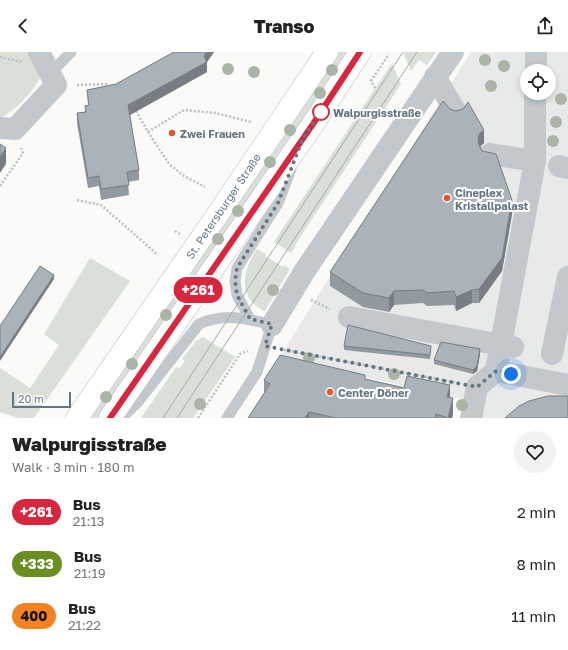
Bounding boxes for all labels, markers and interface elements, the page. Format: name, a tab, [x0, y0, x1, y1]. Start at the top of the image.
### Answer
icon: back	[12, 15, 34, 37]
text: Transo	[254, 15, 314, 37]
icon: share	[534, 15, 556, 37]
map controls	[520, 64, 556, 100]
button: locate	[520, 64, 556, 100]
marker: Walpurgisstraße	[312, 103, 330, 121]
place label: Walpurgisstraße	[333, 106, 421, 119]
place label: Zwei Frauen	[180, 127, 245, 140]
marker: Zwei Frauen	[167, 128, 177, 138]
street label: St. Petersburger Straße	[183, 151, 263, 261]
place label: Cineplex Kristallpalast	[455, 186, 529, 212]
marker: Cineplex Kristallpalast	[442, 193, 452, 203]
line badge: +261	[170, 277, 226, 303]
text: +261	[182, 281, 214, 298]
your location	[501, 364, 521, 384]
place label: Center Döner	[338, 386, 409, 399]
marker: Center Döner	[325, 387, 335, 397]
scale bar	[12, 390, 71, 409]
text: 20 m	[18, 392, 44, 405]
button: heart	[514, 431, 556, 473]
text: Walpurgisstraße	[12, 432, 167, 455]
text: Walk · 3 min · 180 m	[12, 459, 135, 475]
text: Bus	[73, 495, 101, 513]
text: +261	[20, 503, 53, 520]
text: 2 min	[517, 503, 556, 521]
text: 21:13	[73, 513, 104, 529]
text: Bus	[74, 547, 102, 565]
text: +333	[20, 555, 54, 572]
text: 8 min	[517, 555, 556, 573]
text: 21:19	[74, 565, 106, 581]
text: Bus	[68, 599, 96, 617]
text: 400	[21, 607, 47, 624]
text: 11 min	[511, 607, 556, 625]
text: 21:22	[68, 617, 101, 633]

